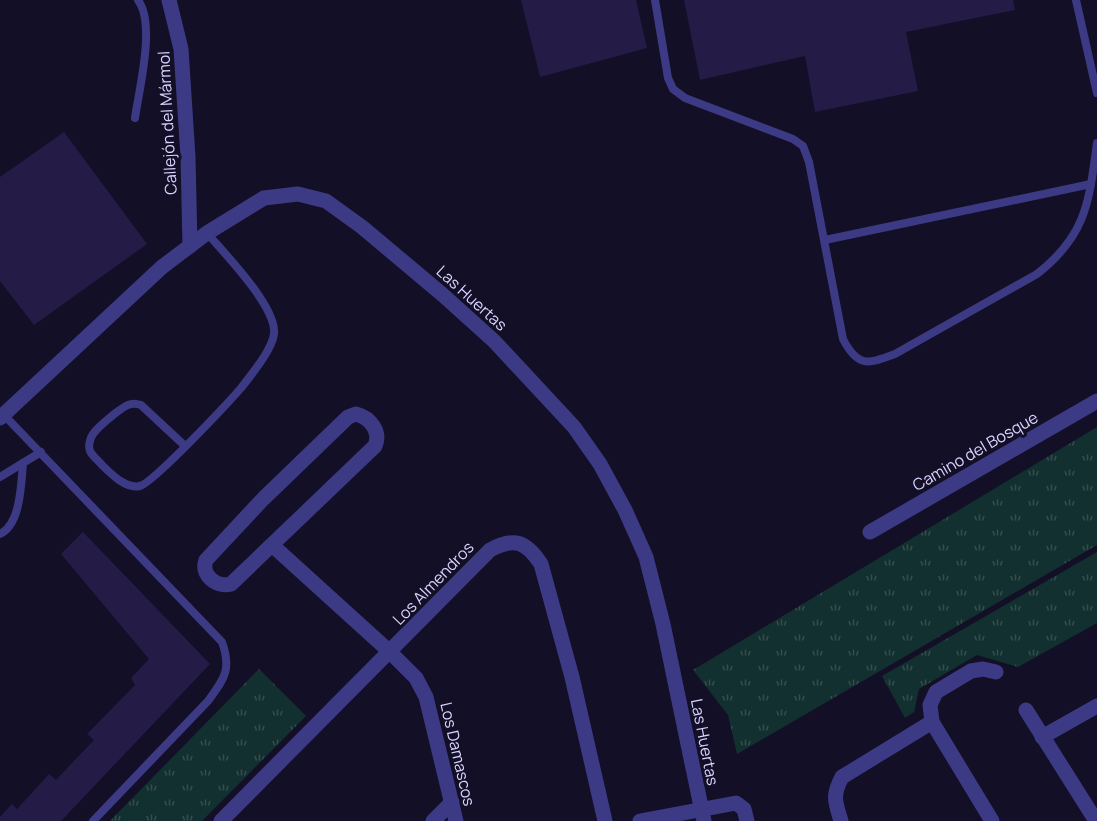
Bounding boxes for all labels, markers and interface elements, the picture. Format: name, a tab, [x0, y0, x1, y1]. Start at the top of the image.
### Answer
street label: Callejón del Mármol	[152, 51, 182, 195]
street label: Las Huertas	[432, 260, 512, 336]
street label: Camino del Bosque	[908, 406, 1042, 496]
street label: Los Almendros	[388, 537, 478, 629]
street label: Las Huertas	[686, 697, 724, 787]
street label: Los Damascos	[435, 700, 481, 808]

